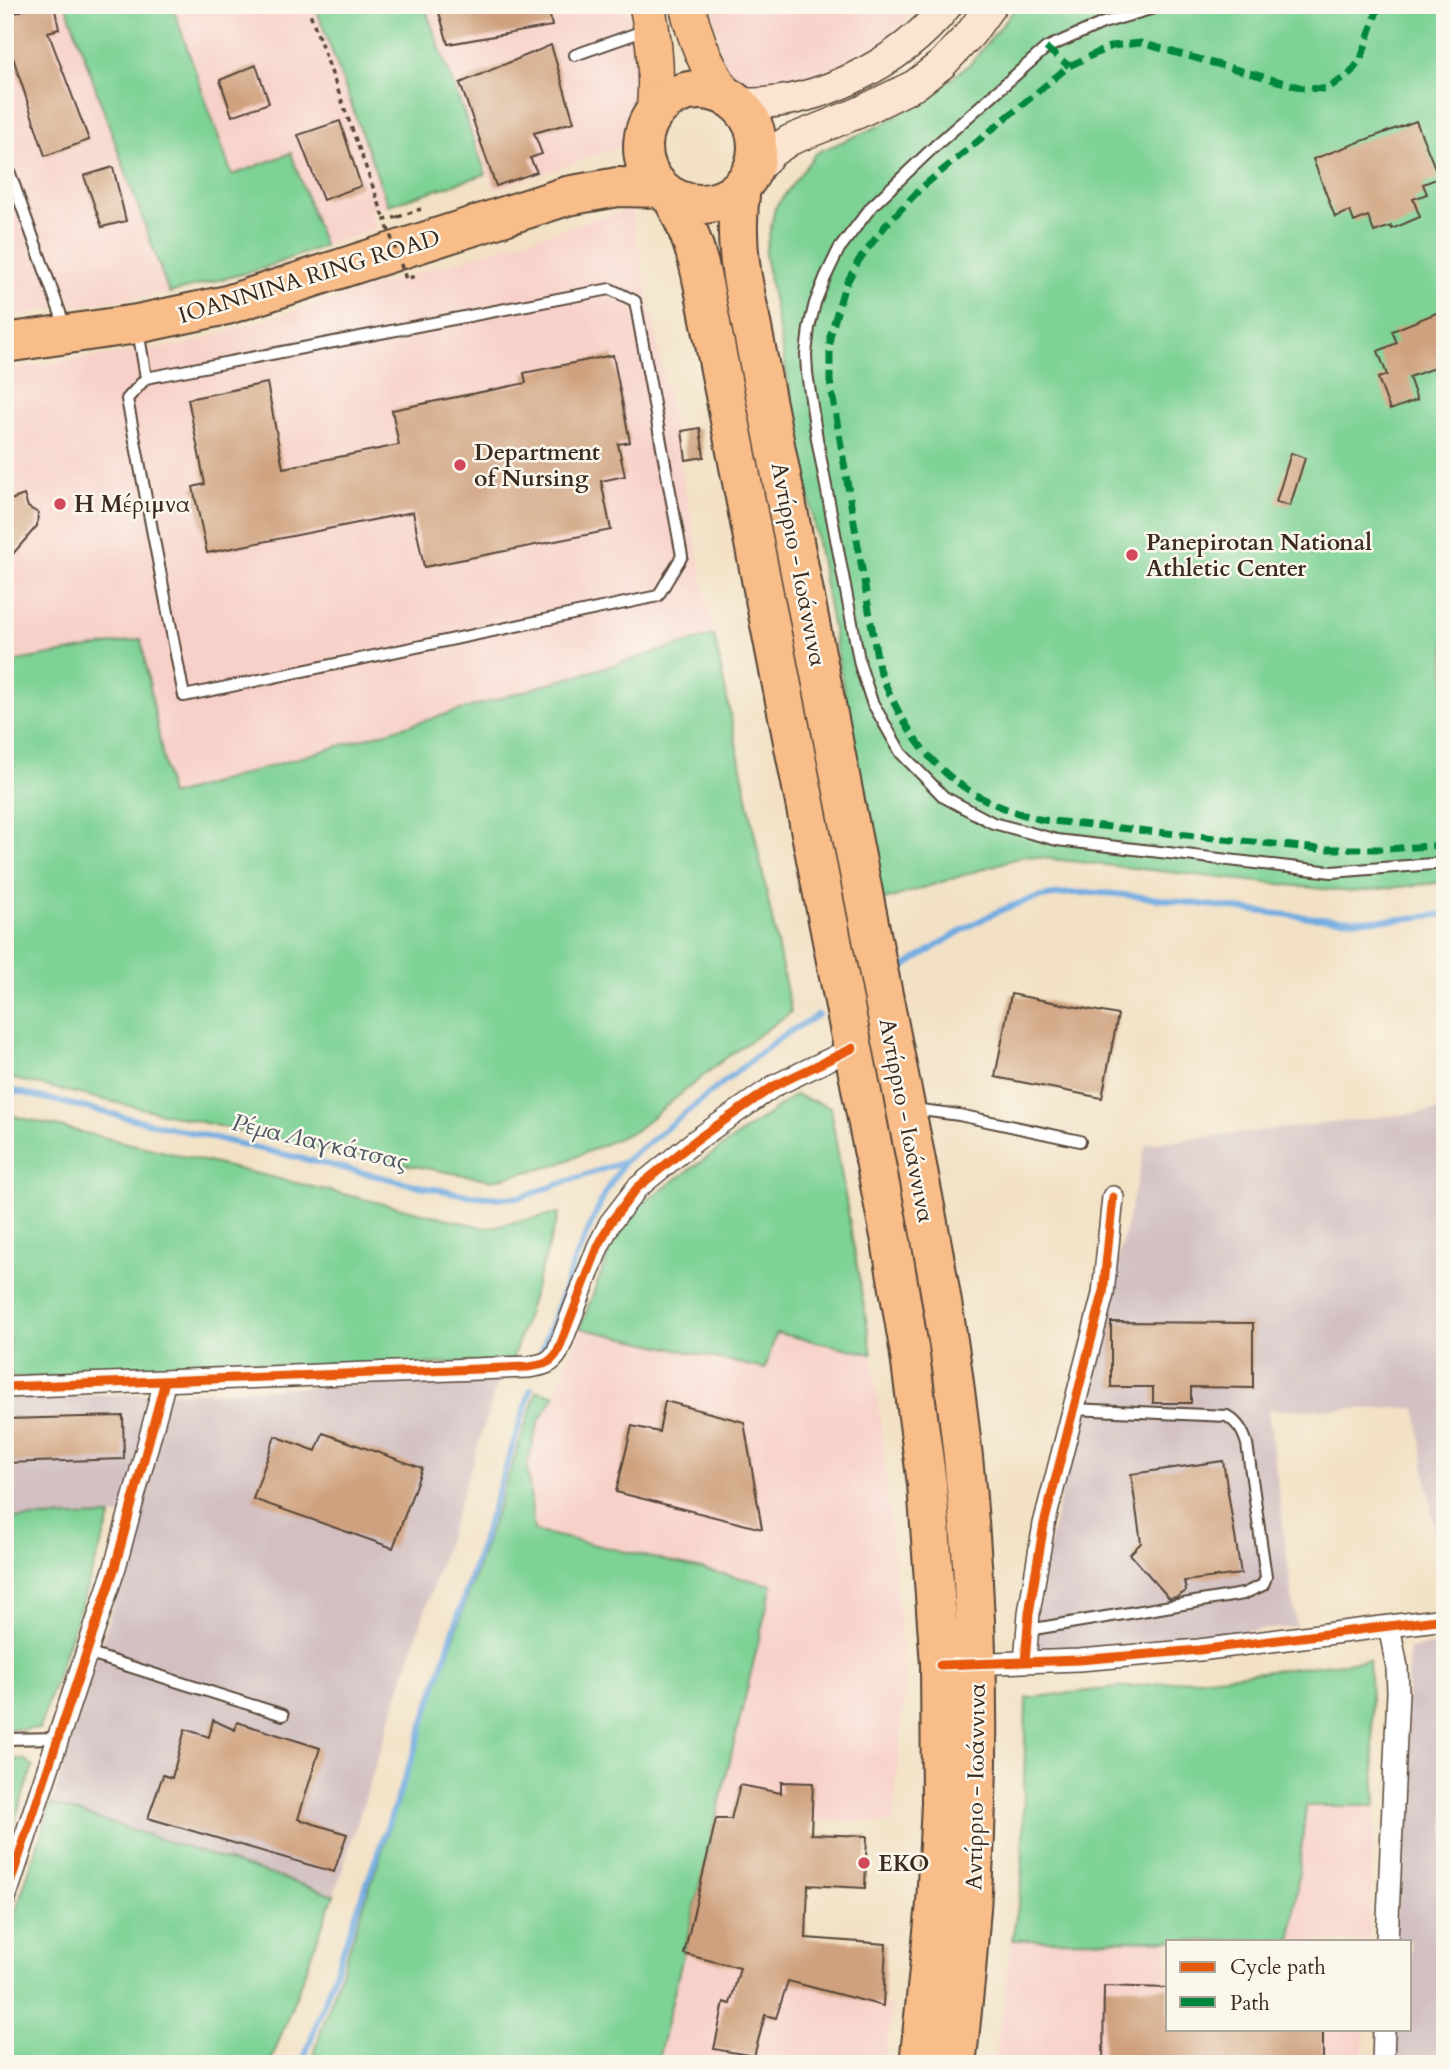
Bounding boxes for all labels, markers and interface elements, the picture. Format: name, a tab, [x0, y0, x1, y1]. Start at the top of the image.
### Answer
street label: IOANNINA RING ROAD	[175, 222, 444, 331]
place label: Department of Nursing	[474, 437, 600, 494]
marker: Department of Nursing	[452, 457, 468, 473]
street label: Αντίρριο - Ιωάννινα	[764, 460, 833, 669]
place label: Η Μέριμνα	[74, 489, 190, 520]
marker: Η Μέριμνα	[52, 496, 68, 512]
place label: Panepirotan National Athletic Center	[1146, 527, 1372, 584]
marker: Panepirotan National Athletic Center	[1124, 547, 1140, 563]
street label: Αντίρριο - Ιωάννινα	[872, 1016, 941, 1225]
water label: Ρέμα Λαγκάτσας	[229, 1106, 411, 1179]
street label: Αντίρριο - Ιωάννινα	[958, 1683, 993, 1891]
place label: EKO	[878, 1848, 930, 1879]
marker: EKO	[856, 1855, 872, 1871]
legend	[1166, 1940, 1412, 2030]
text: Cycle path	[1230, 1953, 1326, 1982]
text: Path	[1230, 1989, 1270, 2018]

